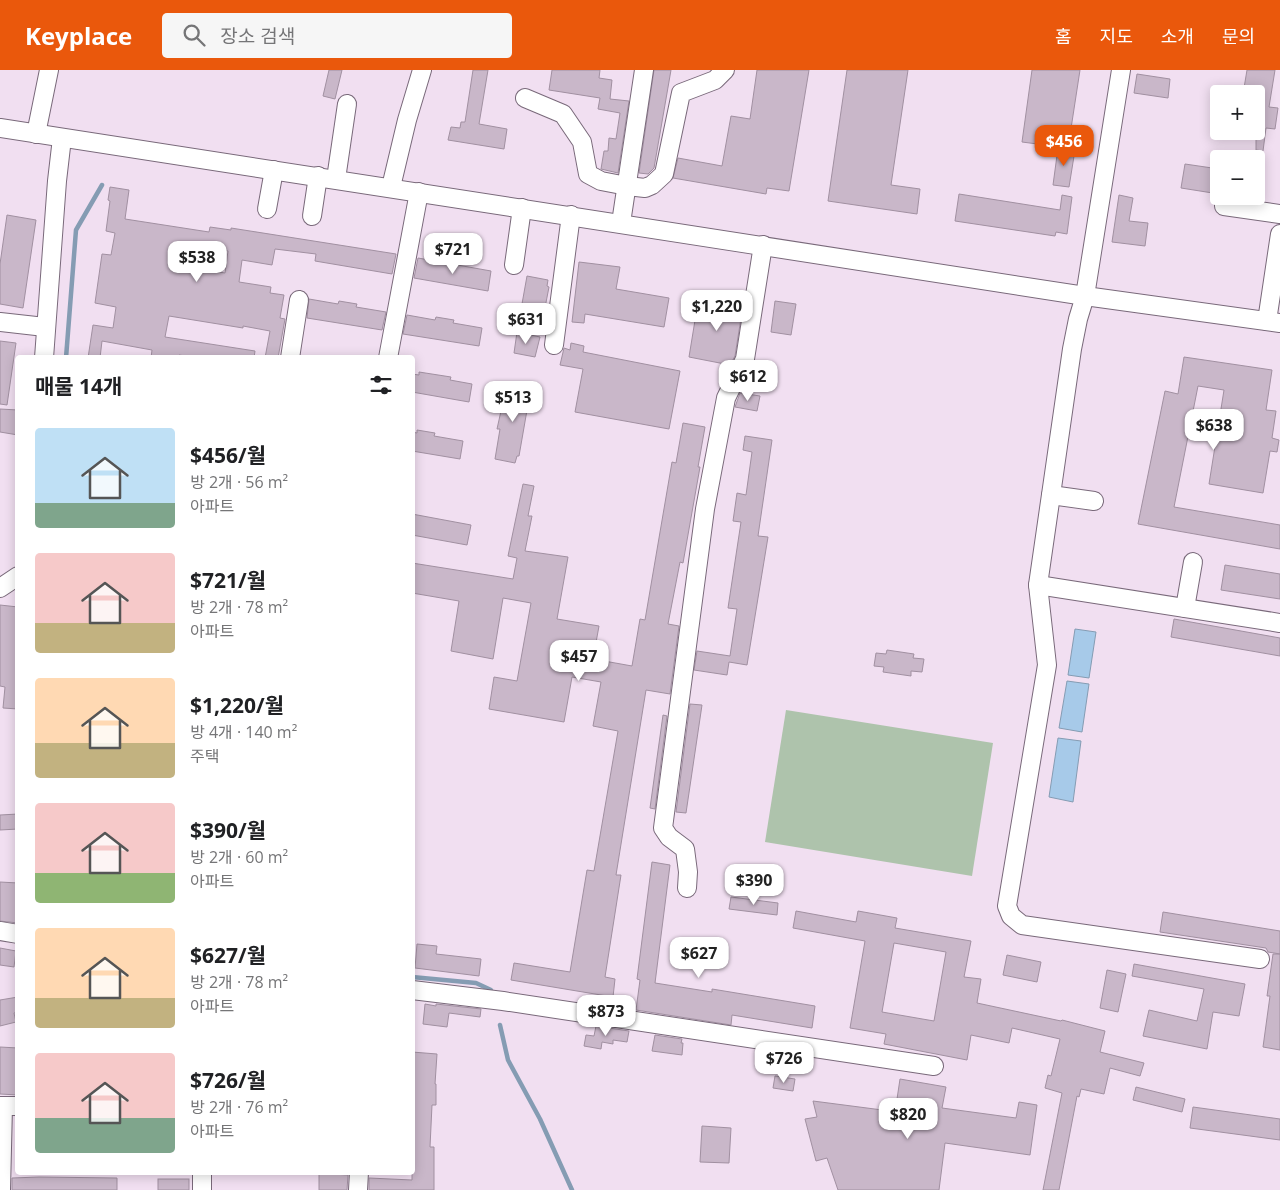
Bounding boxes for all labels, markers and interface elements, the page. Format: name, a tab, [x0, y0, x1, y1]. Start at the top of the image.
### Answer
search box	[162, 13, 512, 58]
text: Keyplace	[25, 19, 132, 52]
icon: search	[180, 21, 208, 49]
text: 장소 검색	[220, 23, 295, 49]
text: 홈	[1055, 24, 1072, 48]
text: 지도	[1100, 24, 1133, 48]
text: 소개	[1161, 24, 1194, 48]
text: 문의	[1222, 24, 1255, 48]
map controls	[1210, 85, 1265, 205]
button: +	[1210, 85, 1265, 140]
pin: $456	[1034, 124, 1094, 167]
text: $456	[1046, 130, 1082, 152]
button: −	[1210, 150, 1265, 205]
pin: $721	[423, 232, 483, 275]
text: $721	[435, 238, 471, 260]
pin: $538	[167, 240, 227, 283]
text: $538	[179, 246, 215, 268]
pin: $1,220	[676, 290, 758, 332]
text: $1,220	[692, 295, 742, 317]
pin: $631	[496, 302, 556, 345]
text: $631	[508, 308, 544, 330]
pin: $612	[718, 360, 778, 402]
text: $612	[730, 365, 766, 387]
icon: filters	[367, 371, 395, 399]
text: 매물 14개	[35, 372, 122, 400]
pin: $513	[483, 380, 543, 423]
text: $513	[495, 386, 531, 408]
pin: $638	[1184, 408, 1244, 451]
text: $638	[1196, 414, 1232, 436]
text: $456/월	[190, 441, 266, 469]
icon: home	[75, 448, 135, 508]
text: 방 2개 · 56 m²	[190, 471, 288, 493]
text: 아파트	[190, 495, 234, 517]
text: $721/월	[190, 566, 266, 594]
icon: home	[75, 573, 135, 633]
text: 방 2개 · 78 m²	[190, 596, 288, 618]
text: 아파트	[190, 620, 234, 642]
pin: $457	[549, 640, 609, 682]
text: $457	[561, 645, 597, 667]
text: $1,220/월	[190, 691, 284, 719]
icon: home	[75, 698, 135, 758]
text: 방 4개 · 140 m²	[190, 721, 297, 743]
text: 주택	[190, 745, 219, 767]
text: $390/월	[190, 816, 266, 844]
icon: home	[75, 823, 135, 883]
text: 방 2개 · 60 m²	[190, 846, 288, 868]
pin: $390	[724, 864, 784, 906]
text: $390	[736, 869, 772, 891]
text: 아파트	[190, 870, 234, 892]
pin: $627	[669, 936, 729, 979]
text: $627/월	[190, 941, 266, 969]
text: $627	[681, 942, 717, 964]
icon: home	[75, 948, 135, 1008]
text: 방 2개 · 78 m²	[190, 971, 288, 993]
pin: $873	[576, 994, 636, 1037]
text: 아파트	[190, 995, 234, 1017]
text: $873	[588, 1000, 624, 1022]
pin: $726	[754, 1042, 814, 1084]
text: $726	[766, 1047, 802, 1069]
text: $726/월	[190, 1066, 266, 1094]
icon: home	[75, 1073, 135, 1133]
text: 방 2개 · 76 m²	[190, 1096, 288, 1118]
pin: $820	[878, 1098, 938, 1140]
text: $820	[890, 1103, 926, 1125]
text: 아파트	[190, 1120, 234, 1142]

